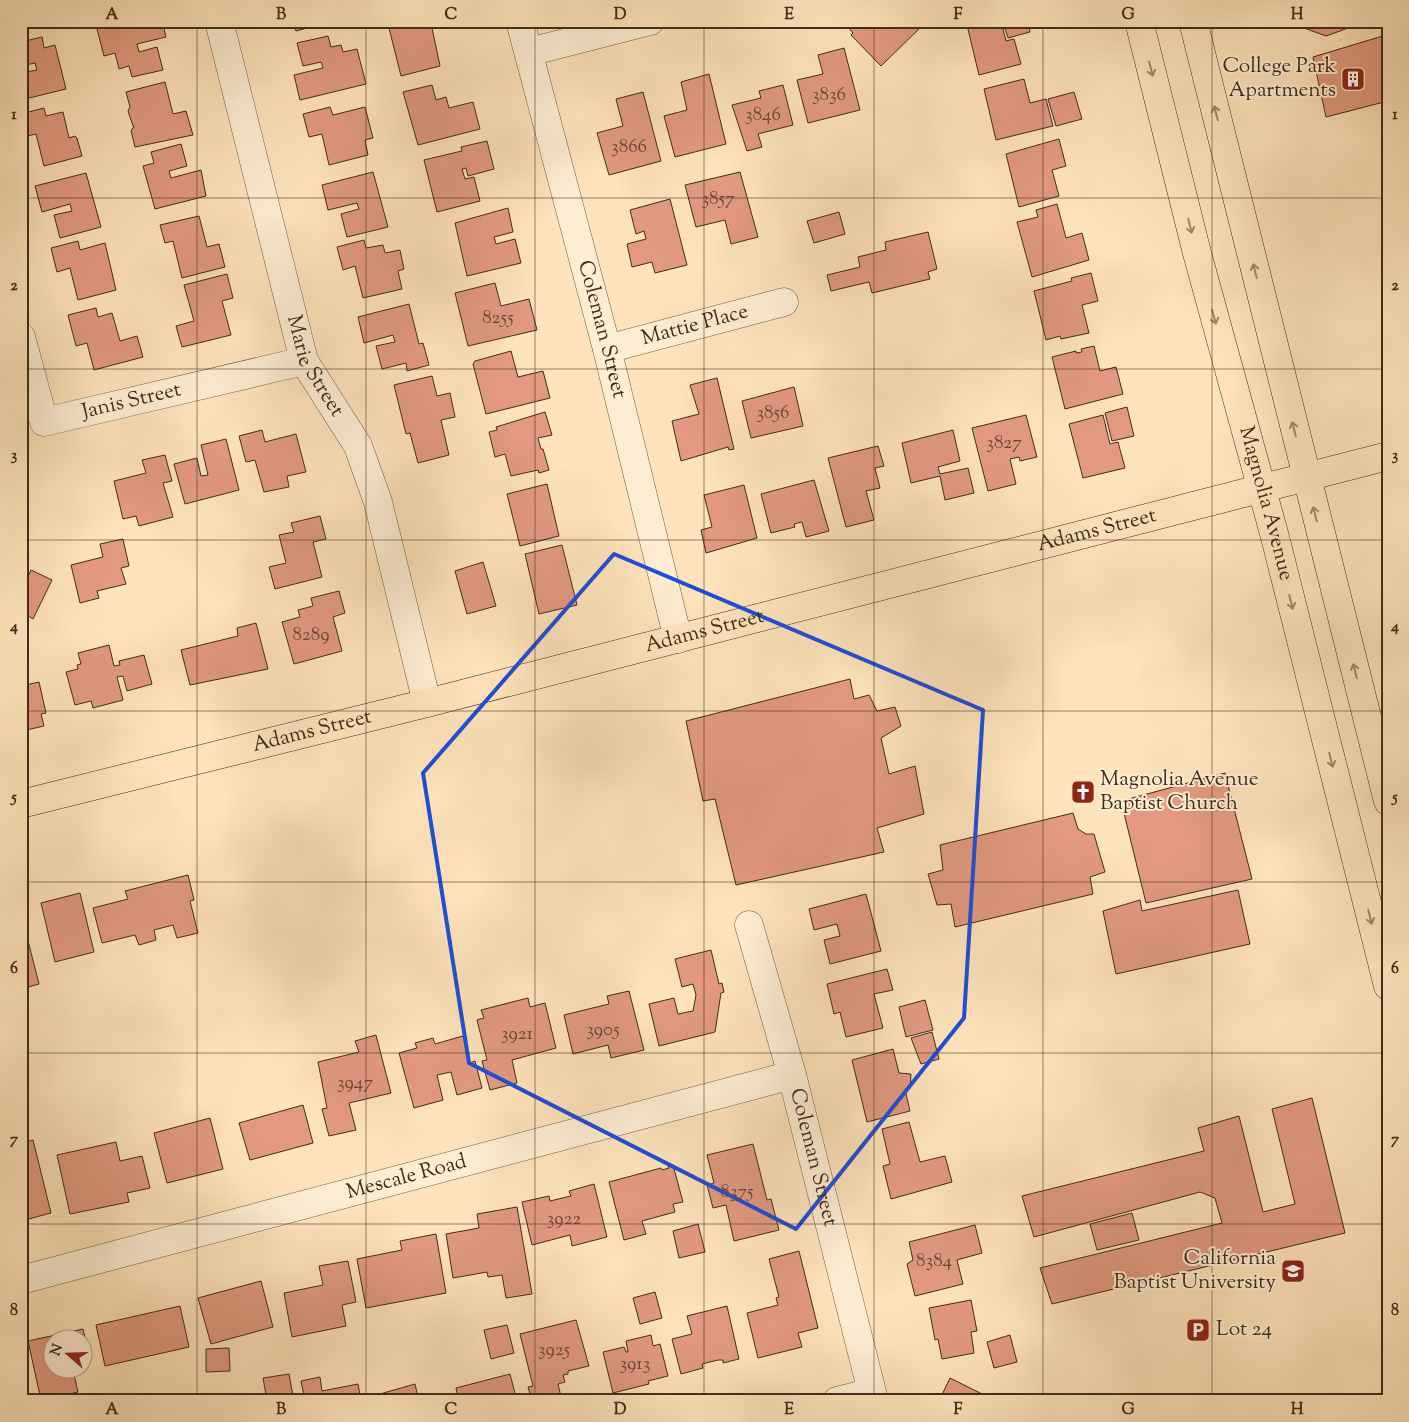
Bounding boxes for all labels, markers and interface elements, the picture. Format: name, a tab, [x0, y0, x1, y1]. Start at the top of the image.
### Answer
text: A	[106, 4, 119, 27]
text: B	[276, 4, 286, 27]
text: C	[445, 4, 458, 27]
text: D	[614, 4, 627, 27]
text: E	[784, 4, 794, 27]
text: F	[954, 4, 963, 27]
text: G	[1121, 4, 1135, 27]
text: H	[1291, 4, 1304, 27]
place label: College Park Apartments	[1222, 52, 1337, 106]
one-way arrow	[1147, 60, 1156, 76]
building icon: College Park Apartments	[1340, 66, 1366, 92]
house number: 3836	[812, 82, 846, 109]
house number: 3846	[745, 102, 781, 129]
text: 1	[11, 104, 17, 127]
text: 1	[1392, 104, 1398, 127]
one-way arrow	[1211, 106, 1220, 122]
house number: 3866	[611, 134, 647, 161]
house number: 3857	[701, 186, 735, 213]
one-way arrow	[1186, 218, 1195, 234]
street label: Coleman Street	[569, 257, 634, 401]
one-way arrow	[1249, 264, 1259, 280]
text: 2	[10, 275, 18, 298]
text: 2	[1391, 275, 1399, 298]
street label: Mattie Place	[638, 297, 752, 354]
house number: 8255	[482, 305, 514, 332]
one-way arrow	[1210, 308, 1220, 324]
street label: Marie Street	[278, 312, 351, 423]
street label: Janis Street	[78, 375, 184, 428]
house number: 3856	[756, 400, 790, 427]
one-way arrow	[1289, 421, 1298, 437]
street label: Magnolia Avenue	[1230, 423, 1300, 584]
house number: 3827	[986, 430, 1022, 457]
text: 3	[11, 445, 18, 468]
text: 3	[1392, 445, 1399, 468]
street label: Adams Street	[1034, 501, 1160, 561]
one-way arrow	[1310, 507, 1319, 523]
one-way arrow	[1287, 594, 1296, 610]
street label: Adams Street	[642, 602, 767, 661]
text: 4	[9, 616, 18, 639]
text: 4	[1390, 616, 1399, 639]
house number: 8289	[293, 622, 329, 649]
one-way arrow	[1350, 664, 1359, 680]
street label: Adams Street	[249, 702, 375, 761]
one-way arrow	[1326, 751, 1336, 767]
place label: Magnolia Avenue Baptist Church	[1100, 765, 1259, 819]
church icon: Magnolia Avenue Baptist Church	[1070, 779, 1096, 805]
text: 5	[9, 787, 17, 810]
text: 5	[1390, 787, 1398, 810]
one-way arrow	[1366, 909, 1376, 925]
text: 6	[10, 958, 18, 981]
text: 6	[1391, 958, 1399, 981]
house number: 3905	[586, 1017, 620, 1044]
house number: 3921	[501, 1021, 534, 1048]
house number: 3947	[337, 1070, 373, 1097]
street label: Coleman Street	[781, 1085, 845, 1230]
text: 7	[10, 1129, 19, 1152]
text: 7	[1391, 1129, 1400, 1152]
street label: Mescale Road	[343, 1147, 470, 1208]
house number: 8375	[720, 1179, 754, 1206]
house number: 3922	[547, 1206, 581, 1233]
place label: California Baptist University	[1114, 1244, 1277, 1298]
house number: 8384	[916, 1248, 952, 1275]
school or university icon: California Baptist University	[1280, 1258, 1306, 1284]
text: 8	[10, 1300, 18, 1323]
text: 8	[1391, 1300, 1399, 1323]
place label: Lot 24	[1216, 1315, 1272, 1345]
parking icon: Lot 24	[1185, 1317, 1211, 1343]
north arrow	[42, 1330, 92, 1380]
house number: 3925	[538, 1337, 571, 1364]
text: N	[46, 1342, 69, 1359]
house number: 3913	[620, 1351, 650, 1378]
text: A	[106, 1399, 119, 1422]
text: B	[276, 1399, 286, 1422]
text: C	[445, 1399, 458, 1422]
text: D	[614, 1399, 627, 1422]
text: E	[784, 1399, 794, 1422]
text: F	[954, 1399, 963, 1422]
text: G	[1121, 1399, 1135, 1422]
text: H	[1291, 1399, 1304, 1422]

